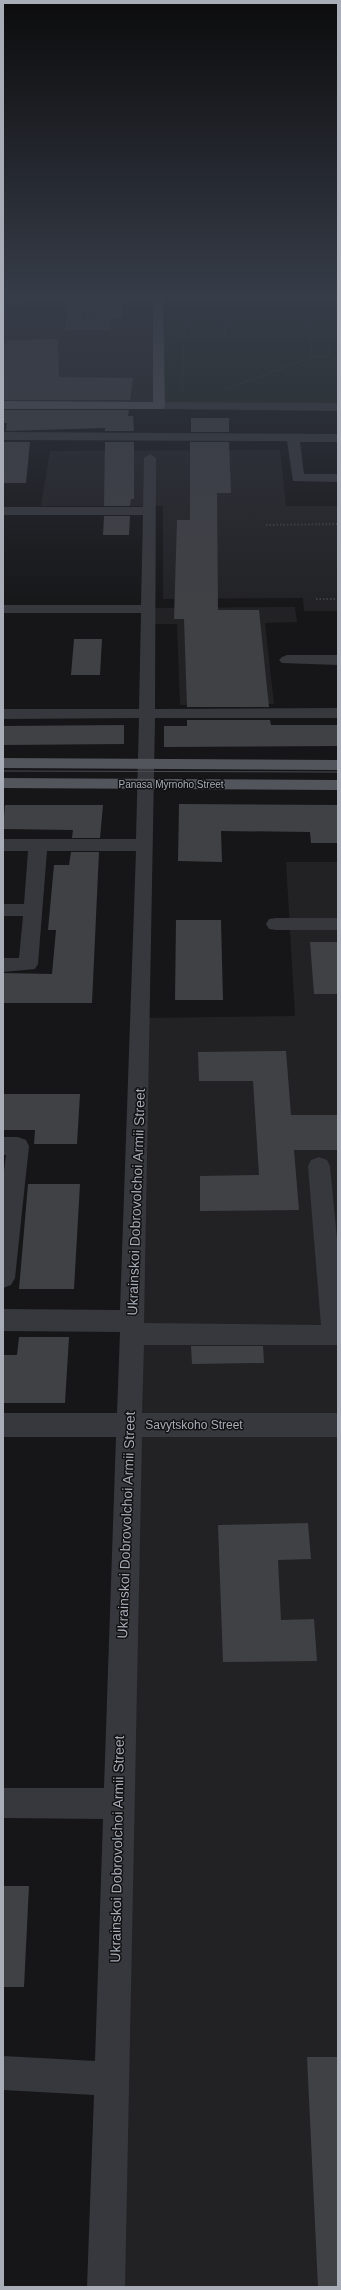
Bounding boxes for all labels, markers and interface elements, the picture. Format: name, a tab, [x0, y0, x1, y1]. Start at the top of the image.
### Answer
street label: Panasa Myrnoho Street	[118, 779, 224, 790]
street label: Ukrainskoi Dobrovolchoi Armii Street	[124, 1088, 148, 1316]
street label: Ukrainskoi Dobrovolchoi Armii Street	[114, 1411, 138, 1639]
street label: Savytskoho Street	[145, 1418, 243, 1432]
street label: Ukrainskoi Dobrovolchoi Armii Street	[107, 1735, 127, 1963]

